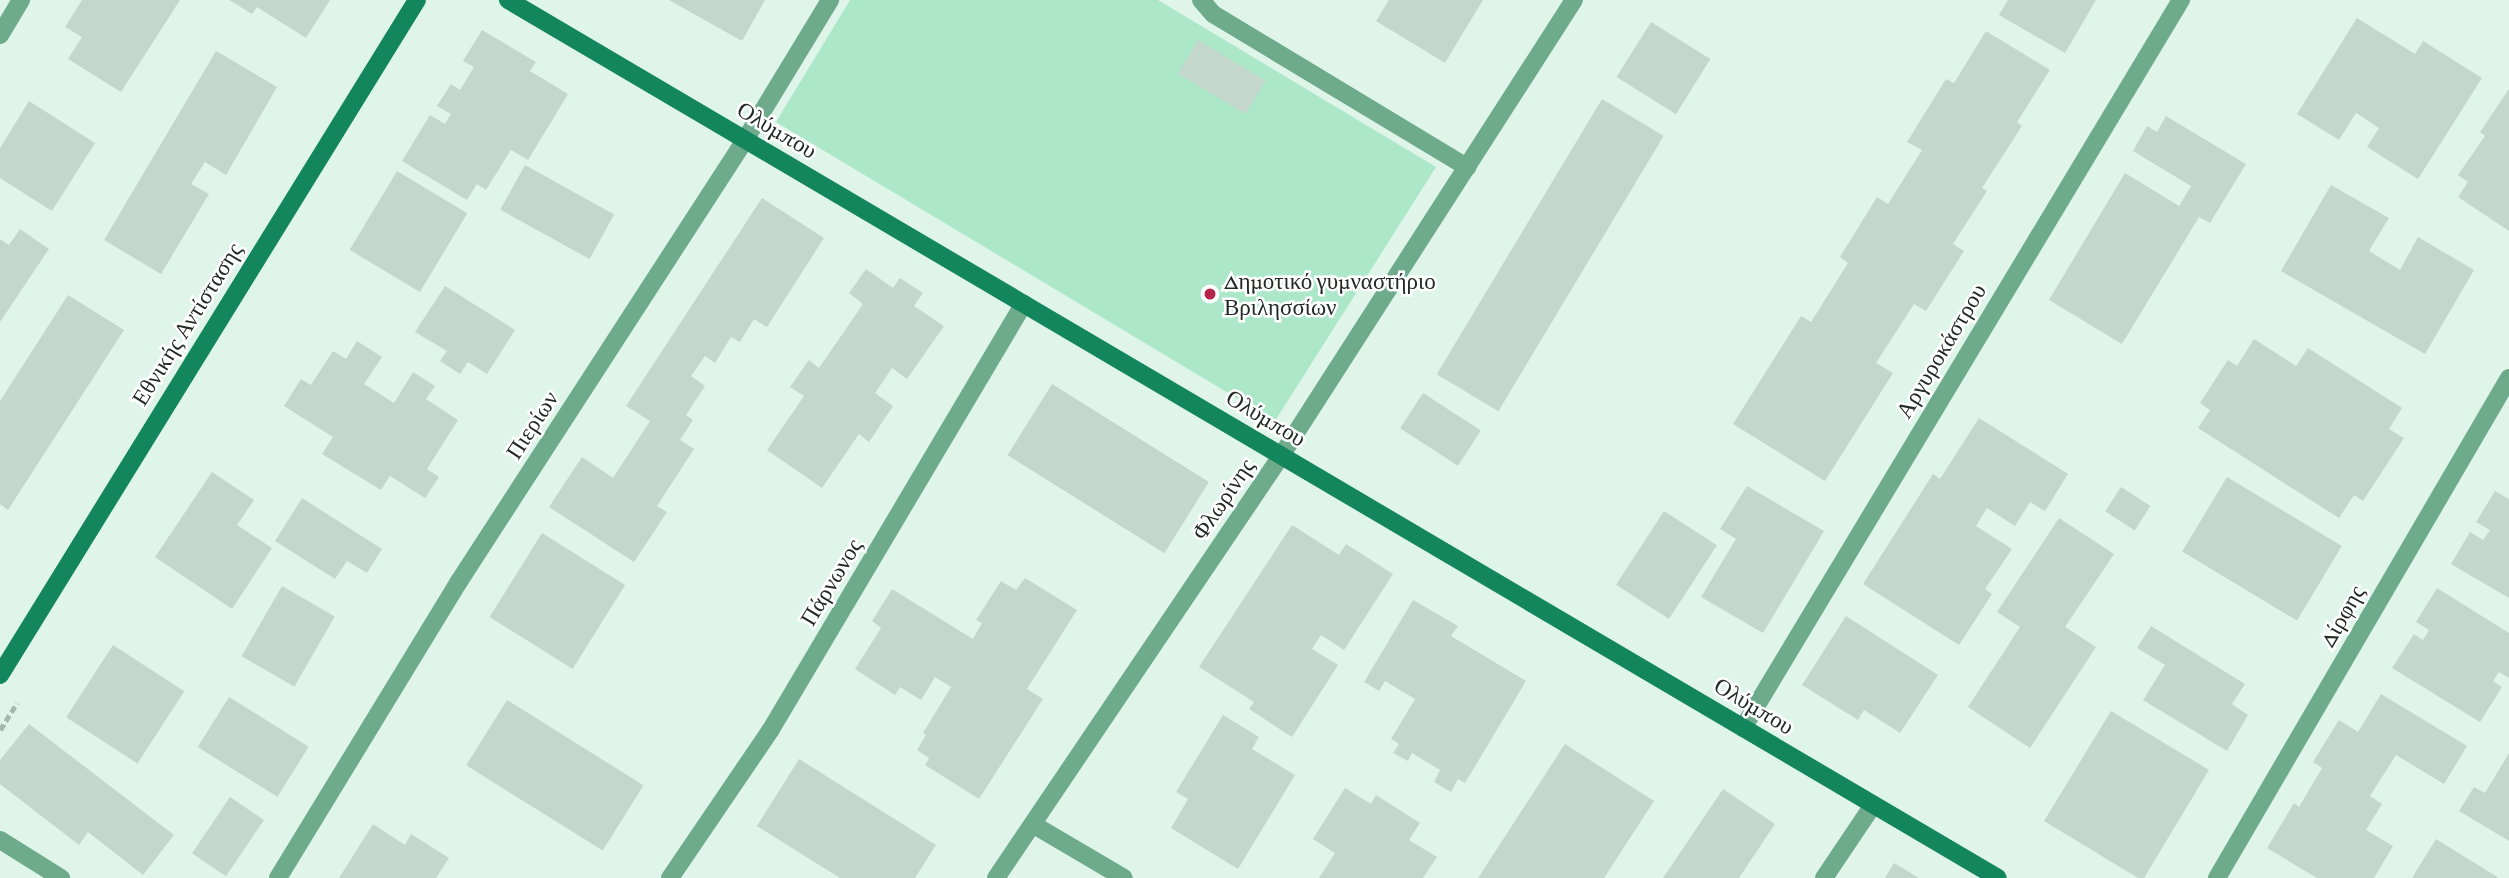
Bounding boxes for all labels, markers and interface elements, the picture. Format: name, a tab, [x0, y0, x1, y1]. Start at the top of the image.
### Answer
street label: Ολύμπου	[732, 95, 822, 165]
street label: Εθνικής Αντίστασης	[126, 238, 248, 410]
place label: Δημοτικό γυμναστήριο Βριλησσίων	[1224, 267, 1436, 321]
street label: Αργυροκάστρου	[1890, 279, 1992, 423]
marker: Δημοτικό γυμναστήριο Βριλησσίων	[1202, 286, 1218, 302]
street label: Ολύμπου	[1221, 383, 1311, 453]
street label: Πιερίων	[500, 386, 564, 464]
street label: Φλωρίνης	[1186, 453, 1260, 545]
street label: Πάρνωνος	[794, 533, 868, 631]
street label: Δίρφης	[2313, 580, 2371, 652]
street label: Ολύμπου	[1709, 671, 1799, 741]

